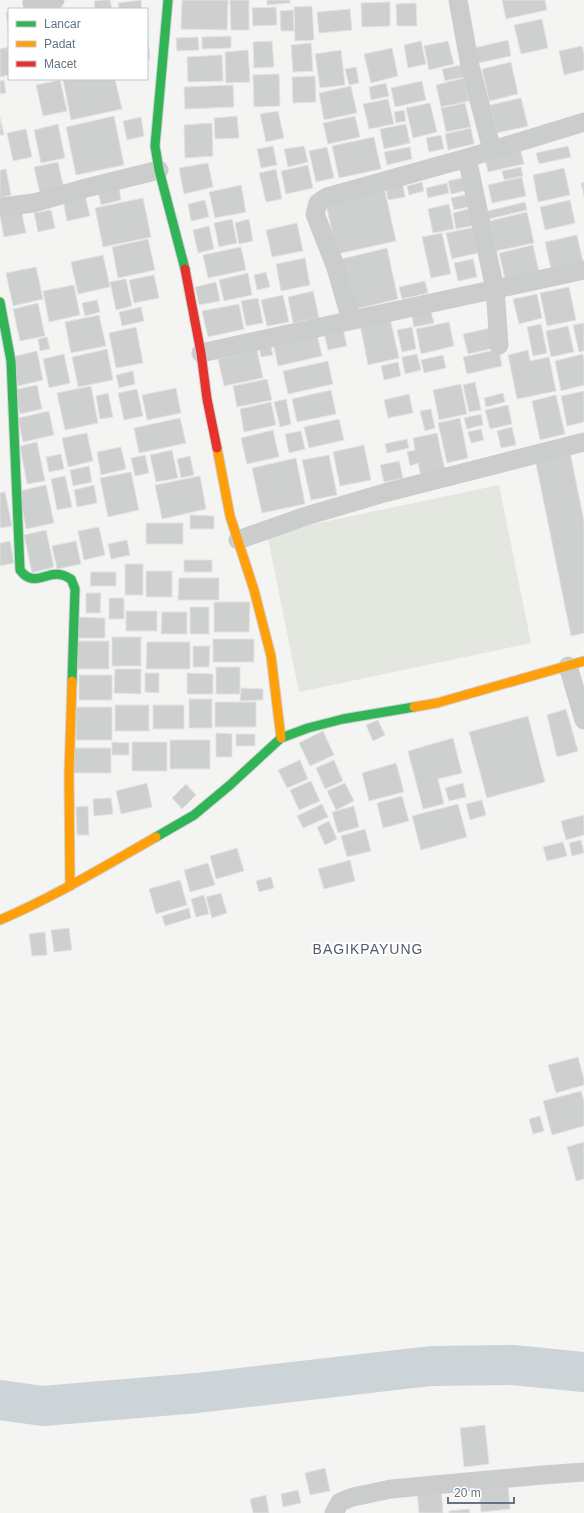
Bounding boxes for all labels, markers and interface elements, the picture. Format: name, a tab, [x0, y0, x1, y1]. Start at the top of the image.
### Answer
legend	[8, 8, 148, 80]
text: Lancar	[44, 17, 81, 31]
text: Padat	[44, 37, 76, 51]
text: Macet	[44, 57, 77, 71]
district label: BAGIKPAYUNG	[313, 941, 423, 957]
scale bar	[448, 1479, 514, 1505]
text: 20 m	[454, 1486, 481, 1500]

